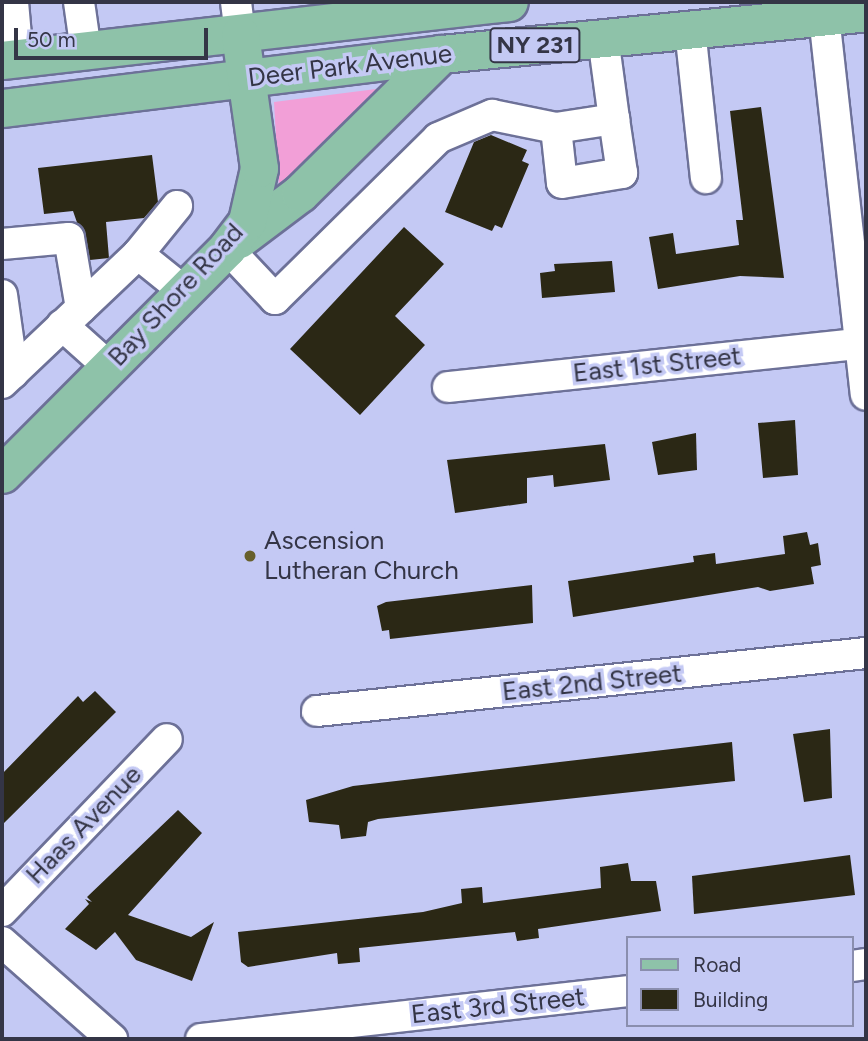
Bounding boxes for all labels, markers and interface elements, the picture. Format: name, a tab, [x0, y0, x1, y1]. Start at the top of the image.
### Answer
scale bar	[18, 14, 212, 58]
road number: NY 231	[488, 25, 582, 66]
text: 50 m	[27, 27, 76, 52]
street label: Deer Park Avenue	[246, 38, 454, 94]
street label: Bay Shore Road	[102, 217, 250, 373]
street label: East 1st Street	[571, 341, 743, 389]
place label: Ascension Lutheran Church	[264, 525, 459, 586]
marker: Ascension Lutheran Church	[242, 548, 258, 564]
street label: East 2nd Street	[501, 658, 683, 708]
street label: Haas Avenue	[20, 759, 148, 891]
legend	[626, 936, 854, 1027]
text: Road	[693, 952, 741, 977]
street label: East 3rd Street	[410, 981, 586, 1031]
text: Building	[693, 987, 768, 1012]

